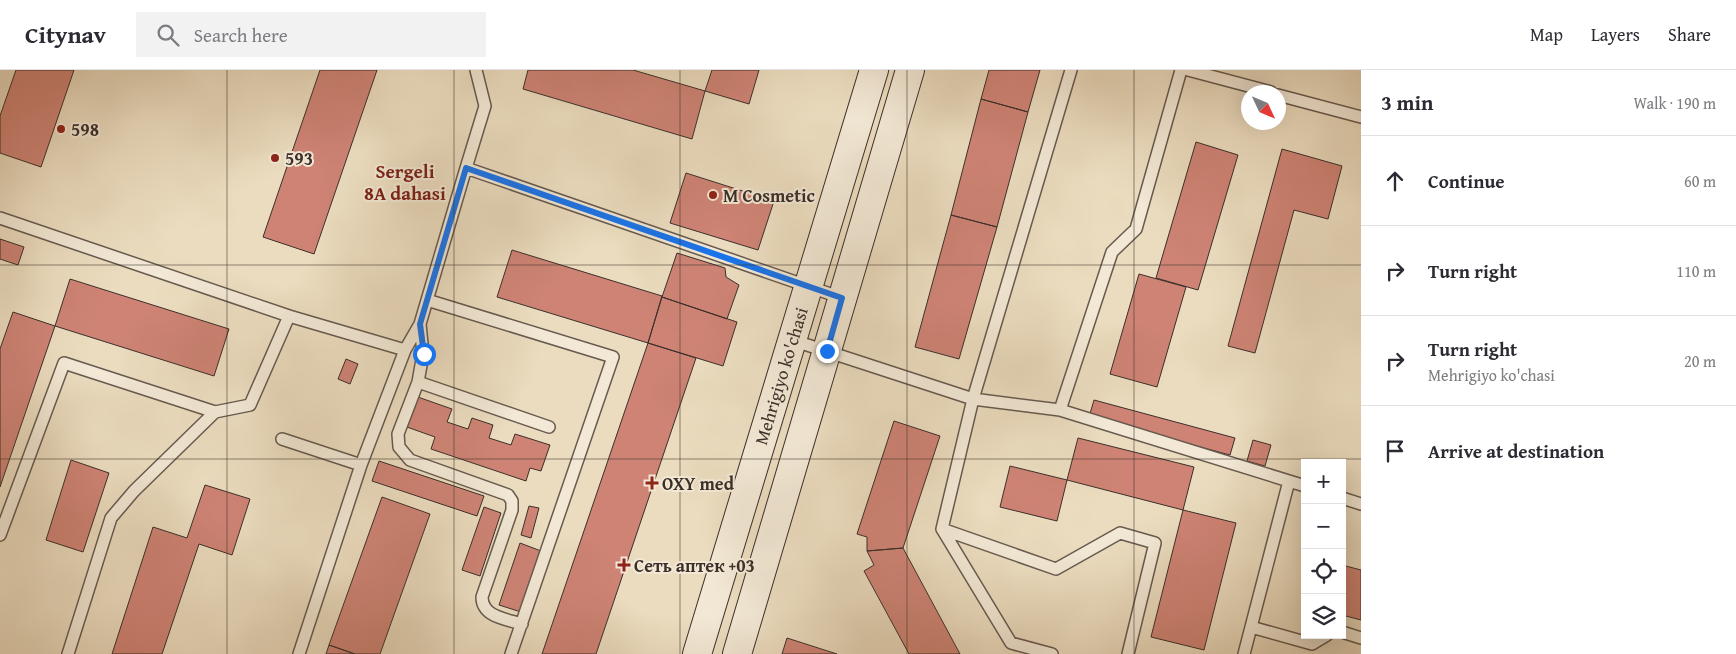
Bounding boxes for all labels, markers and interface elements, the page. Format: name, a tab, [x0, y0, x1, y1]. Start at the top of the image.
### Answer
search box	[136, 12, 486, 57]
text: Citynav	[25, 17, 106, 52]
icon: search	[154, 21, 182, 49]
text: Search here	[194, 21, 288, 49]
text: Map	[1530, 21, 1563, 48]
text: Layers	[1591, 21, 1640, 48]
text: Share	[1668, 21, 1711, 48]
north arrow	[1241, 85, 1286, 130]
text: 3 min	[1381, 87, 1433, 118]
text: Walk · 190 m	[1633, 91, 1716, 115]
place label: 598	[71, 116, 99, 143]
marker: 598	[55, 123, 67, 135]
place label: 593	[285, 145, 313, 172]
marker: 593	[269, 152, 281, 164]
district label: Sergeli 8A dahasi	[364, 157, 446, 207]
icon: ahead	[1381, 167, 1409, 195]
text: Continue	[1428, 167, 1505, 195]
text: 60 m	[1684, 169, 1716, 193]
place label: M Cosmetic	[723, 182, 815, 209]
marker: M Cosmetic	[707, 189, 719, 201]
icon: right	[1381, 257, 1409, 285]
text: Turn right	[1428, 257, 1517, 285]
text: 110 m	[1676, 259, 1716, 283]
street label: Mehrigiyo ko'chasi	[747, 304, 815, 448]
text: Turn right	[1428, 335, 1517, 363]
route end	[816, 340, 839, 363]
route start	[413, 343, 436, 366]
icon: right	[1381, 347, 1409, 375]
text: 20 m	[1684, 349, 1716, 373]
text: Mehrigiyo ko'chasi	[1428, 363, 1555, 387]
icon: arrive	[1381, 437, 1409, 465]
text: Arrive at destination	[1428, 437, 1604, 465]
map controls	[1301, 459, 1346, 639]
button: +	[1301, 459, 1346, 504]
place label: OXY med	[662, 470, 735, 497]
marker: OXY med	[646, 477, 658, 489]
button: −	[1301, 504, 1346, 549]
button: locate	[1301, 549, 1346, 594]
place label: Сеть аптек +03	[634, 552, 755, 579]
marker: Сеть аптек +03	[618, 559, 630, 571]
button: layers	[1301, 594, 1346, 639]

